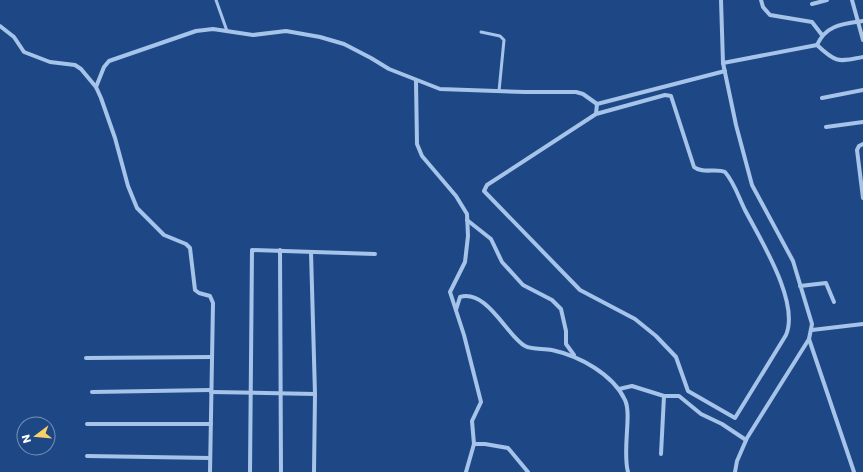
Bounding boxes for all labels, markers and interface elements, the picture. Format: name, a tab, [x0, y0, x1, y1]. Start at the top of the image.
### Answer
north arrow	[16, 416, 56, 456]
text: N	[18, 433, 35, 445]

